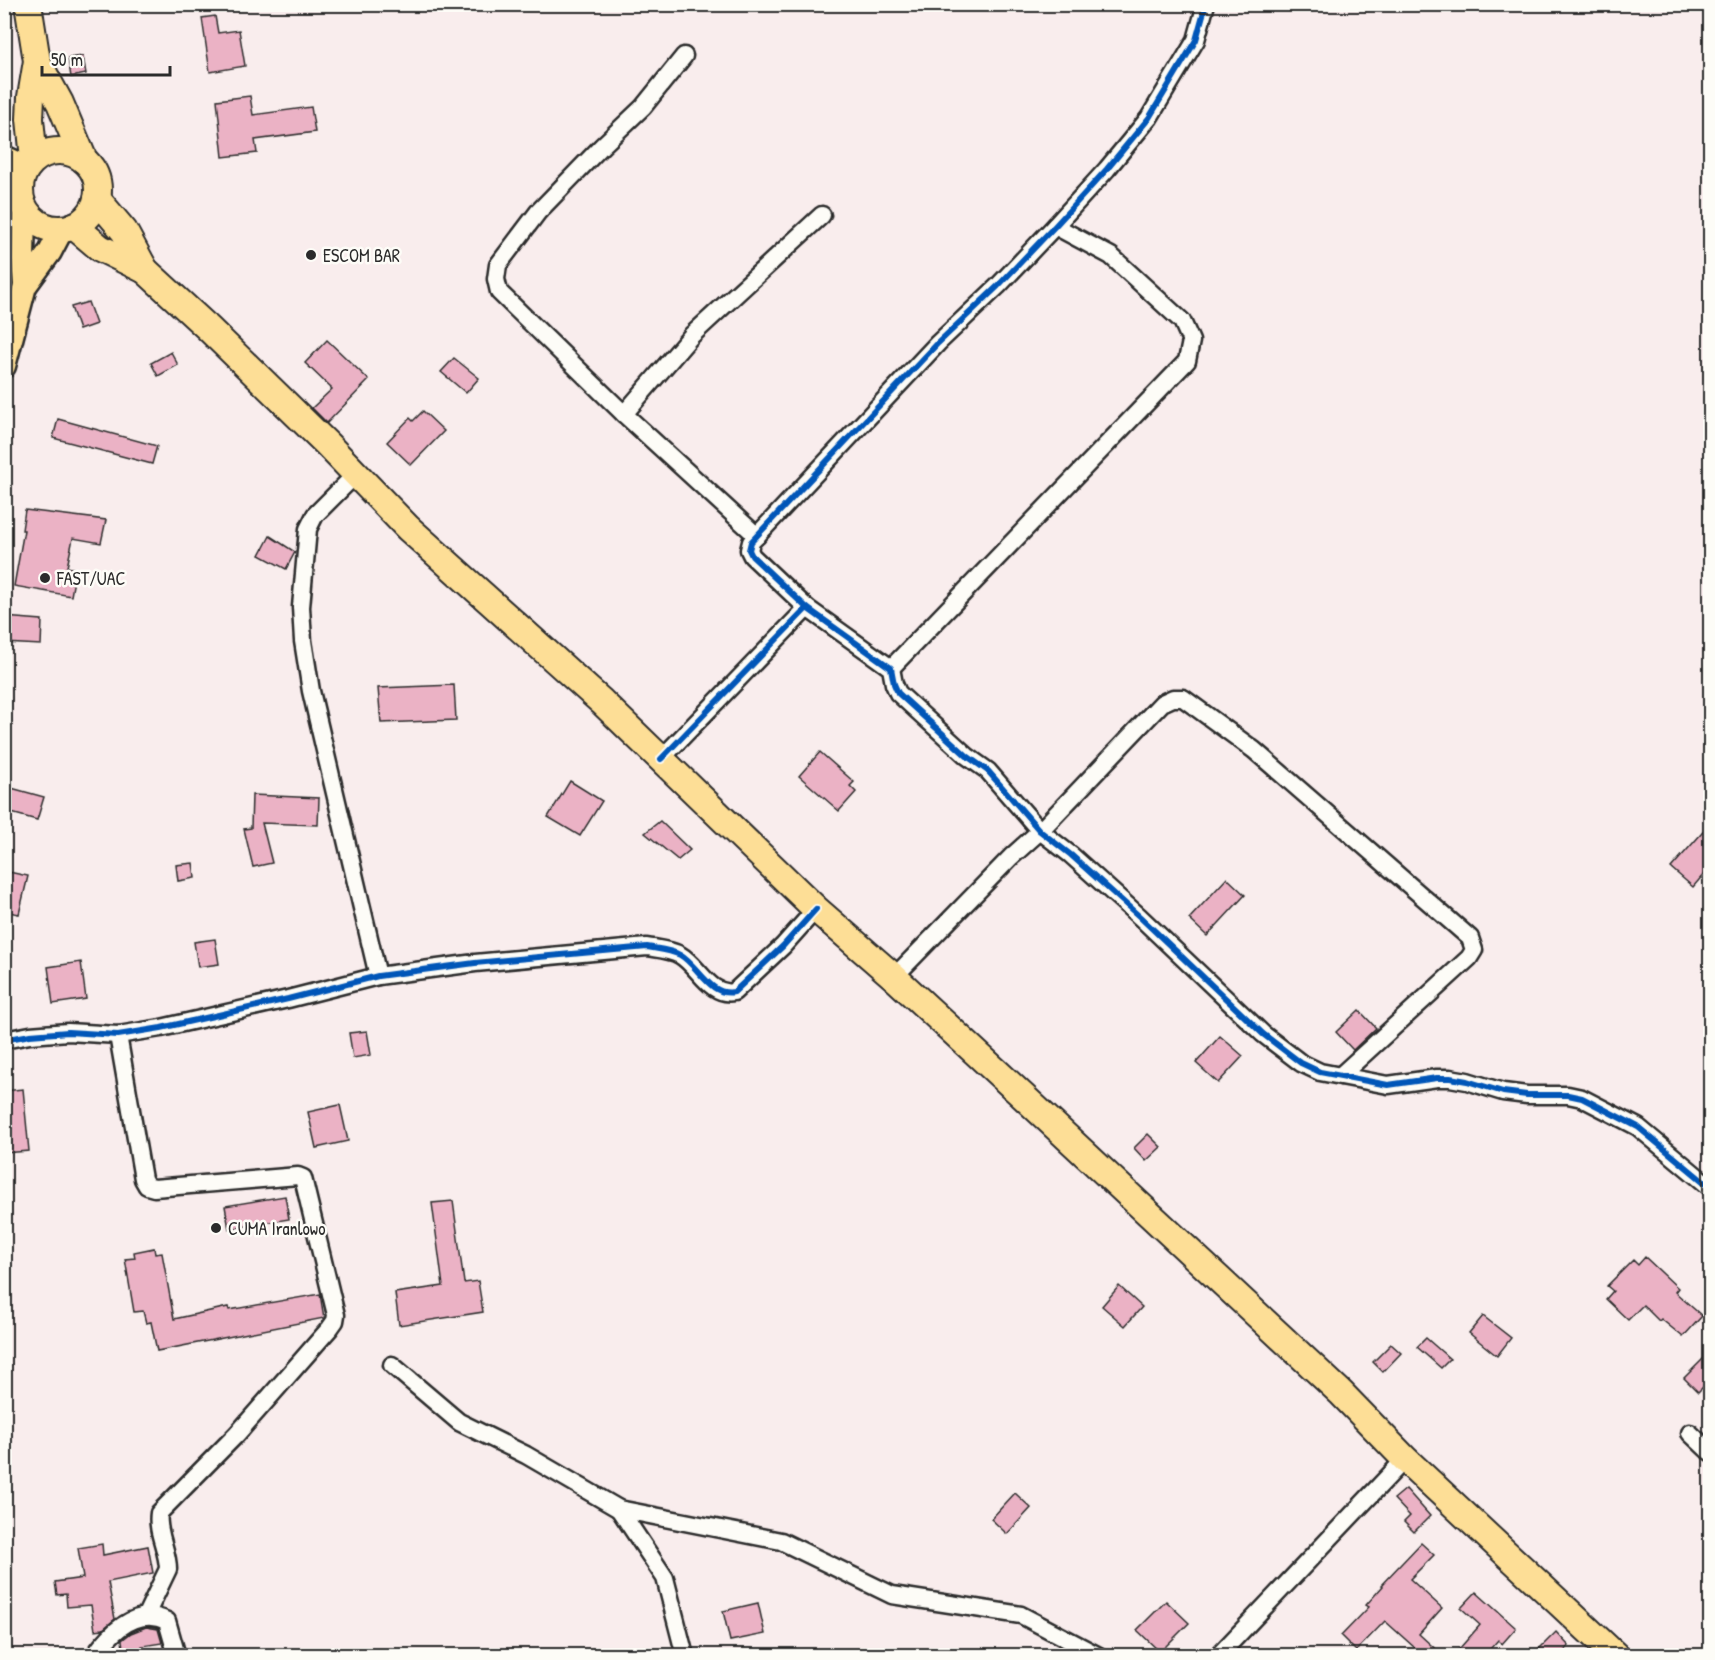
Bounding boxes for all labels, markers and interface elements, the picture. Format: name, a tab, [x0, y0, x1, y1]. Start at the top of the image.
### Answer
scale bar	[42, 39, 170, 77]
text: 50 m	[51, 47, 83, 72]
place label: ESCOM BAR	[323, 243, 400, 268]
marker: ESCOM BAR	[304, 248, 318, 262]
place label: FAST/UAC	[56, 566, 126, 591]
marker: FAST/UAC	[38, 571, 52, 585]
place label: CUMA Iranlowo	[228, 1216, 325, 1241]
marker: CUMA Iranlowo	[209, 1221, 223, 1235]

